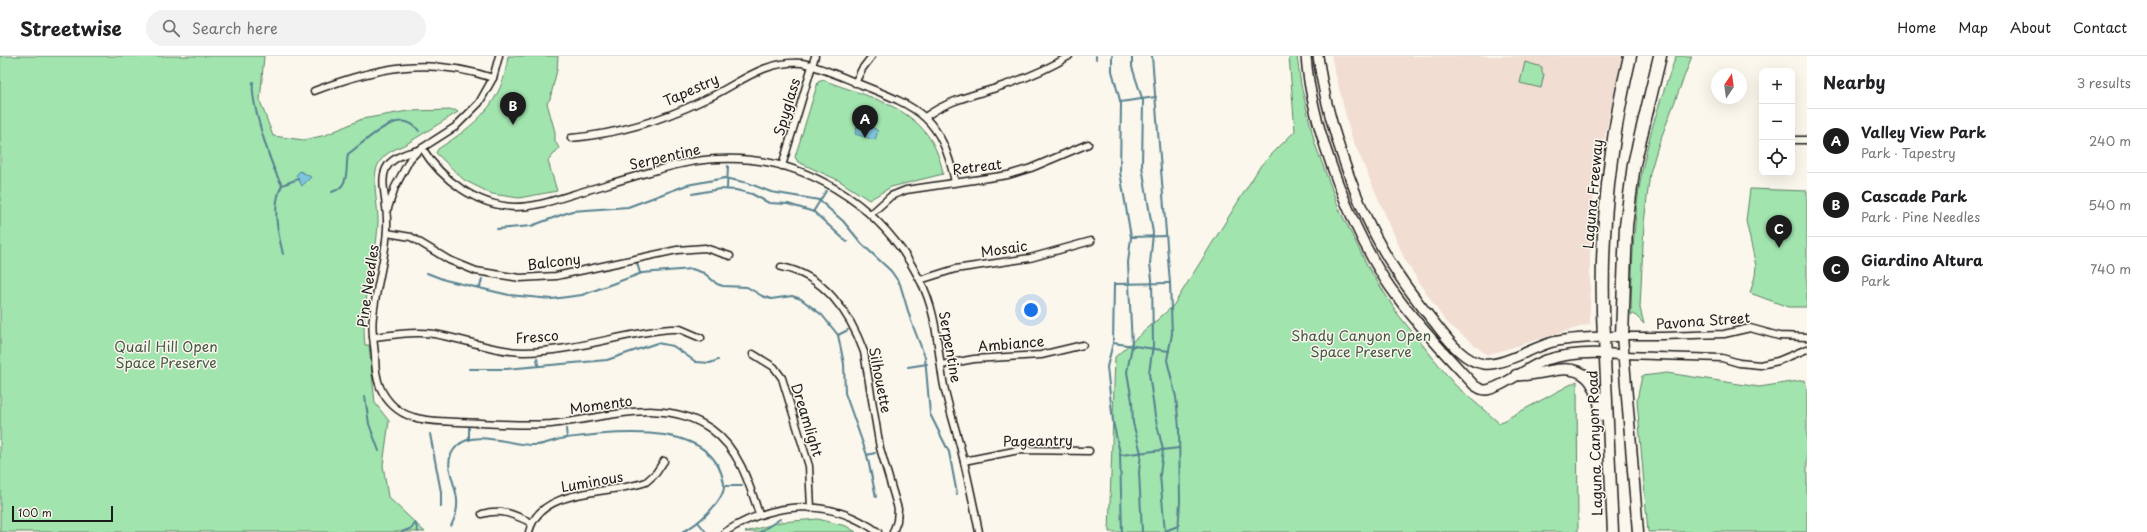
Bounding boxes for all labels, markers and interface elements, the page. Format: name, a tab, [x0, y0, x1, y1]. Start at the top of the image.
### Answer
search box	[146, 10, 426, 46]
text: Streetwise	[20, 14, 122, 42]
text: Search here	[192, 16, 278, 39]
icon: search	[160, 17, 182, 39]
text: Home	[1897, 17, 1936, 38]
text: Map	[1958, 17, 1988, 38]
text: About	[2010, 17, 2051, 38]
text: Contact	[2073, 17, 2127, 38]
street label: Tapestry	[660, 68, 722, 111]
north arrow	[1711, 68, 1747, 104]
map controls	[1759, 68, 1795, 176]
button: +	[1759, 68, 1795, 104]
text: Nearby	[1823, 69, 1885, 95]
text: 3 results	[2077, 73, 2131, 92]
street label: Spyglass	[768, 75, 805, 138]
pin: B	[500, 92, 526, 125]
button: −	[1759, 104, 1795, 140]
pin: A	[852, 105, 878, 138]
text: Valley View Park	[1861, 120, 1986, 143]
text: A	[1831, 131, 1841, 150]
text: 240 m	[2089, 131, 2131, 150]
street label: Serpentine	[627, 138, 703, 175]
street label: Laguna Freeway	[1577, 138, 1608, 250]
button: locate	[1759, 140, 1795, 176]
text: Park · Tapestry	[1861, 143, 1956, 162]
street label: Retreat	[951, 153, 1003, 180]
text: Cascade Park	[1861, 184, 1967, 207]
text: B	[1832, 195, 1840, 214]
text: 540 m	[2088, 195, 2131, 214]
text: Park · Pine Needles	[1861, 207, 1980, 226]
pin: C	[1766, 215, 1792, 248]
street label: Mosaic	[979, 235, 1029, 262]
street label: Pine Needles	[351, 243, 384, 329]
street label: Balcony	[526, 248, 582, 275]
text: Giardino Altura	[1861, 248, 1983, 271]
text: C	[1831, 259, 1841, 278]
text: 740 m	[2090, 259, 2131, 278]
text: Park	[1861, 271, 1890, 290]
your location	[1021, 300, 1041, 320]
street label: Pavona Street	[1655, 307, 1751, 334]
street label: Serpentine	[934, 309, 967, 385]
street label: Fresco	[515, 325, 560, 348]
park label: Shady Canyon Open Space Preserve	[1291, 325, 1431, 362]
street label: Ambiance	[977, 330, 1045, 357]
park label: Quail Hill Open Space Preserve	[114, 336, 218, 373]
street label: Silhouette	[864, 345, 897, 415]
street label: Laguna Canyon Road	[1581, 370, 1608, 516]
street label: Dreamlight	[786, 380, 829, 459]
street label: Momento	[568, 390, 634, 419]
street label: Pageantry	[1003, 429, 1073, 452]
street label: Luminous	[559, 466, 625, 497]
scale bar	[12, 504, 113, 523]
text: 100 m	[18, 504, 52, 521]

